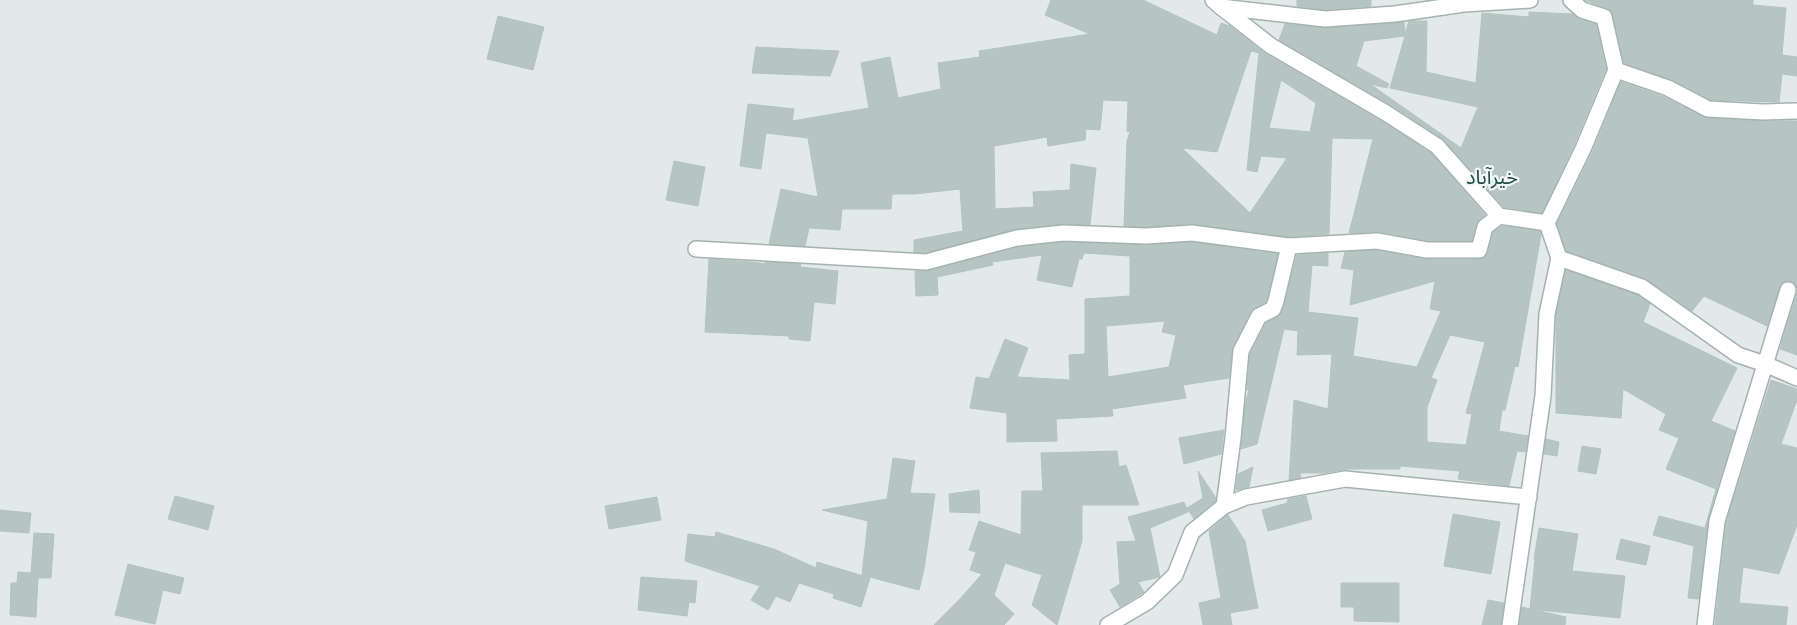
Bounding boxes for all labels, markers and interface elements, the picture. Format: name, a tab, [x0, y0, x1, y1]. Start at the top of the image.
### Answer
district label: خیرآباد	[1466, 164, 1518, 189]

